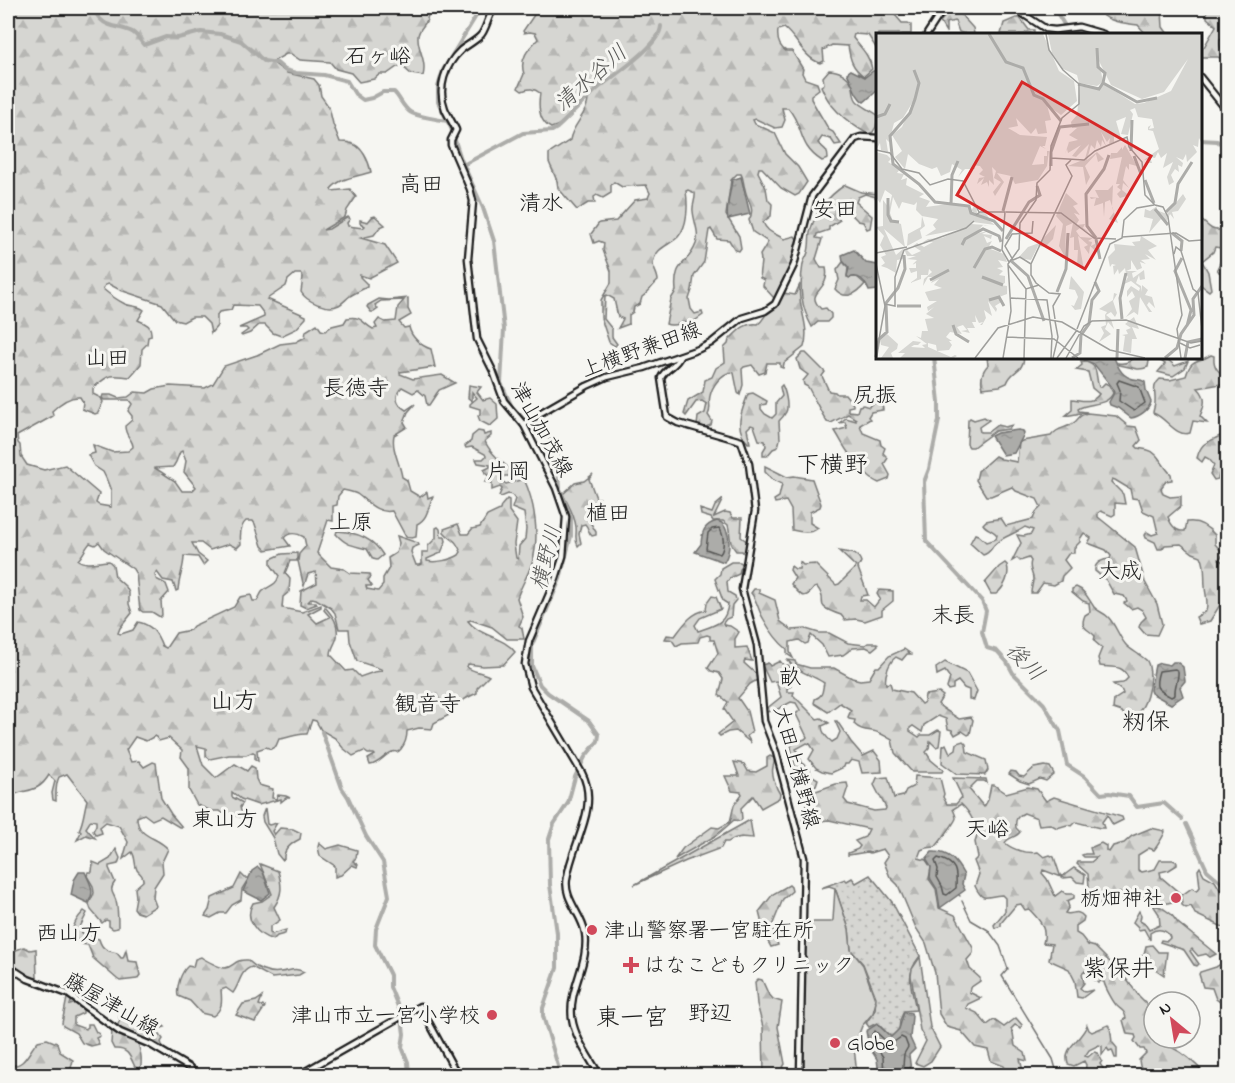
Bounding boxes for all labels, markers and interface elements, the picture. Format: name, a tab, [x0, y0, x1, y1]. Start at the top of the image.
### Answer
inset map	[876, 33, 1202, 358]
water label: 清水谷川	[548, 38, 636, 120]
district label: 石ヶ峪	[345, 42, 411, 74]
district label: 高田	[399, 170, 443, 202]
district label: 清水	[519, 189, 563, 221]
district label: 安田	[813, 195, 857, 227]
street label: 上横野兼田線	[577, 315, 706, 387]
district label: 山田	[85, 344, 129, 376]
district label: 長徳寺	[323, 374, 389, 406]
street label: 津山加茂線	[502, 377, 579, 483]
district label: 尻振	[853, 381, 897, 413]
district label: 下横野	[796, 449, 868, 484]
district label: 片岡	[486, 457, 530, 489]
district label: 植田	[586, 499, 630, 531]
district label: 上原	[329, 508, 373, 540]
water label: 横野川	[524, 522, 571, 594]
district label: 大成	[1098, 557, 1142, 589]
district label: 末長	[931, 601, 975, 633]
water label: 後川	[997, 636, 1051, 690]
district label: 畝	[779, 663, 801, 695]
district label: 山方	[210, 685, 258, 720]
district label: 観音寺	[395, 690, 461, 722]
street label: 大田上横野線	[764, 703, 826, 832]
district label: 籾保	[1122, 706, 1170, 741]
district label: 東山方	[192, 805, 258, 837]
district label: 天峪	[965, 815, 1009, 847]
place label: 栃畑神社	[1080, 885, 1164, 915]
marker: 栃畑神社	[1169, 891, 1183, 905]
place label: 津山警察署一宮駐在所	[604, 917, 814, 947]
district label: 西山方	[36, 919, 102, 951]
marker: 津山警察署一宮駐在所	[585, 923, 599, 937]
place label: はなこどもクリニック	[644, 952, 854, 982]
district label: 紫保井	[1083, 953, 1155, 988]
marker: はなこどもクリニック	[622, 956, 640, 974]
street label: 藤屋津山線	[58, 966, 164, 1045]
north arrow	[1142, 990, 1202, 1050]
text: N	[1155, 996, 1176, 1022]
district label: 野辺	[688, 999, 732, 1031]
place label: 津山市立一宮小学校	[291, 1002, 480, 1032]
district label: 東一宮	[596, 1002, 668, 1037]
marker: 津山市立一宮小学校	[485, 1008, 499, 1022]
place label: Globe	[847, 1030, 895, 1060]
marker: Globe	[828, 1036, 842, 1050]

